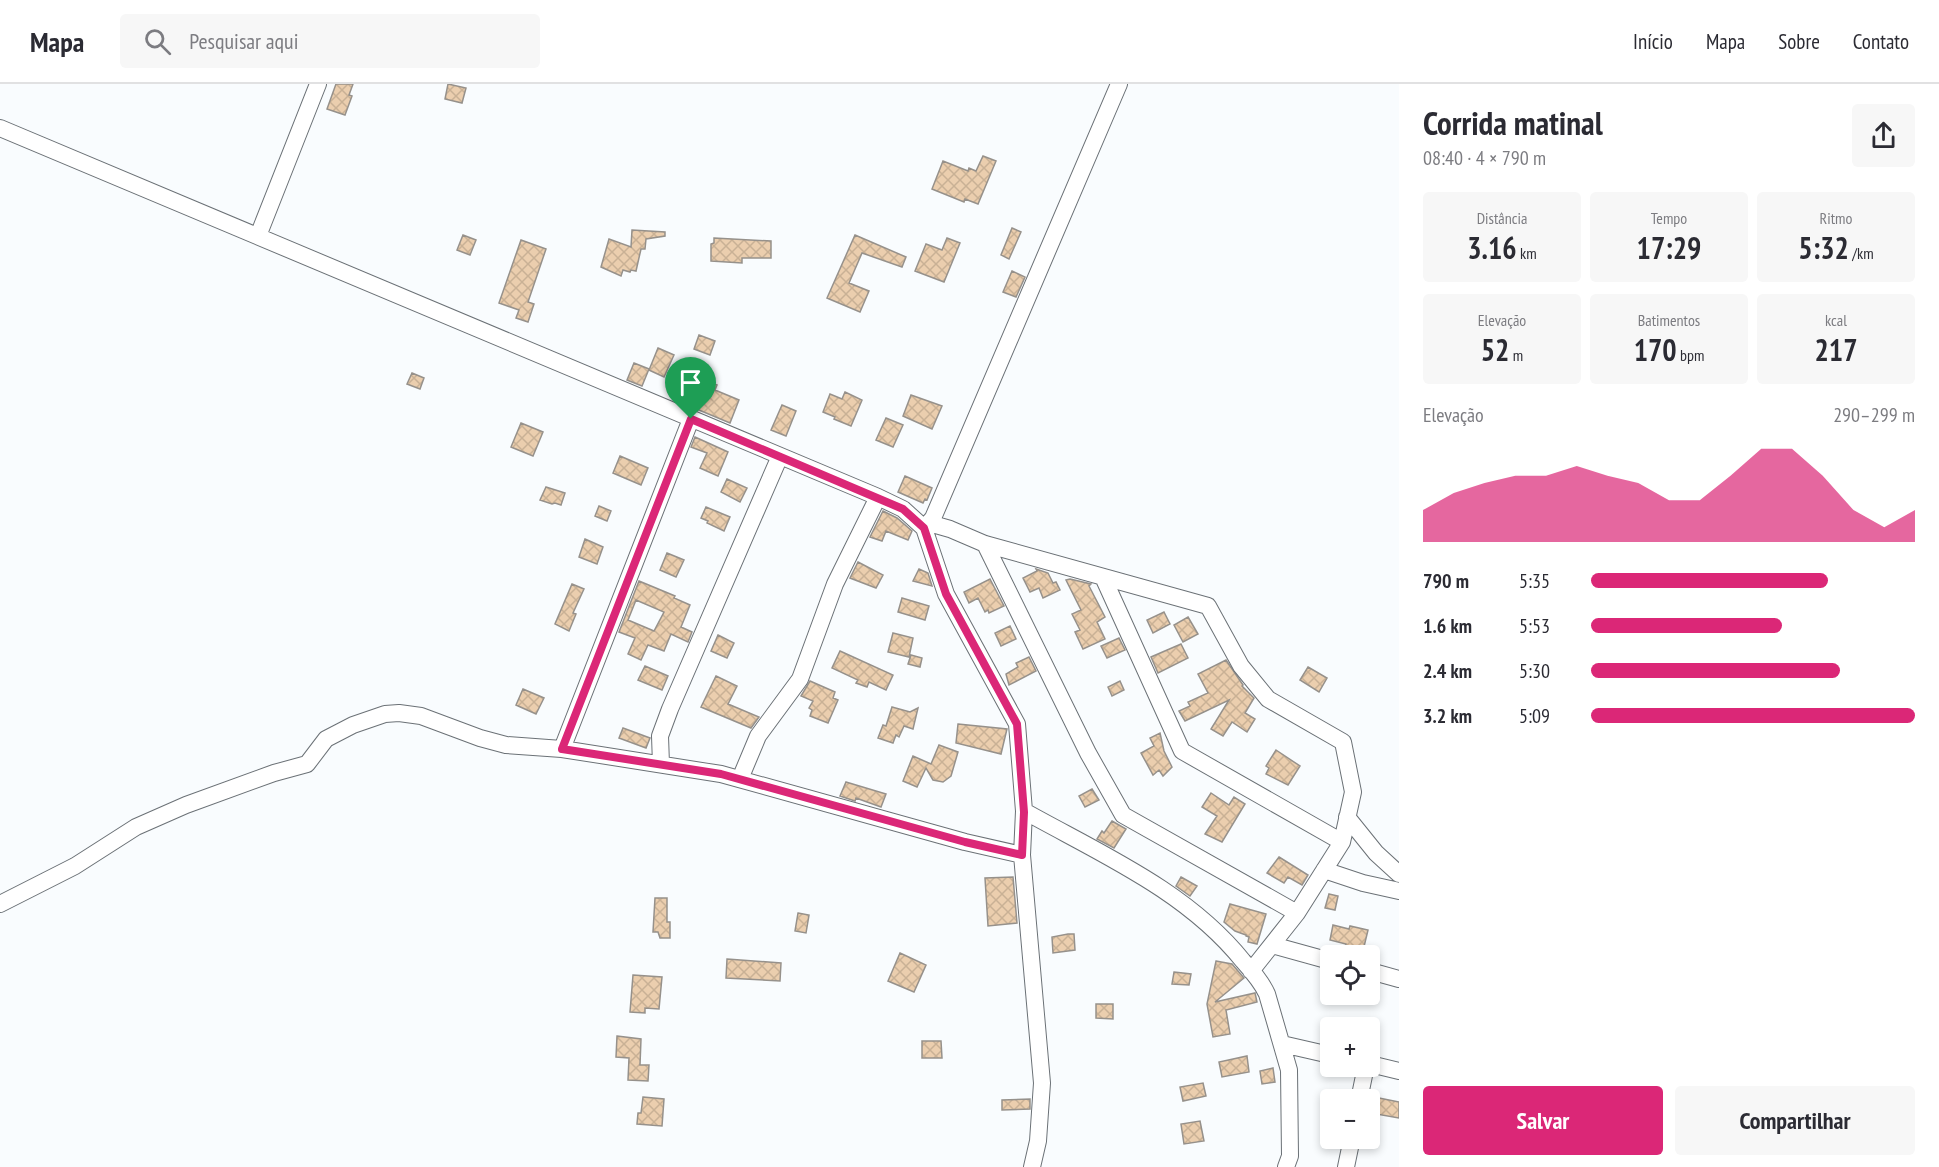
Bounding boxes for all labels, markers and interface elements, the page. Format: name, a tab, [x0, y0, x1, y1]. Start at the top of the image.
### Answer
search box	[120, 14, 540, 68]
text: Mapa	[30, 23, 84, 60]
icon: search	[141, 25, 174, 58]
text: Pesquisar aqui	[189, 27, 298, 55]
text: Início	[1633, 28, 1673, 55]
text: Mapa	[1706, 28, 1745, 55]
text: Sobre	[1778, 28, 1820, 55]
text: Contato	[1853, 28, 1909, 55]
text: Corrida matinal	[1423, 101, 1603, 144]
button: share	[1852, 104, 1915, 167]
text: 08:40 · 4 × 790 m	[1423, 145, 1546, 171]
text: Distância	[1477, 208, 1527, 228]
text: Tempo	[1651, 208, 1687, 228]
text: Ritmo	[1820, 208, 1852, 228]
text: 3.16	[1467, 228, 1517, 267]
text: 17:29	[1637, 228, 1701, 267]
text: 5:32	[1798, 228, 1849, 267]
text: km	[1517, 243, 1537, 263]
text: /km	[1849, 243, 1874, 263]
text: Elevação	[1478, 310, 1526, 330]
text: Batimentos	[1638, 310, 1700, 330]
text: kcal	[1825, 310, 1847, 330]
text: 52	[1481, 330, 1509, 369]
text: 170	[1634, 330, 1677, 369]
text: 217	[1814, 330, 1858, 369]
text: m	[1509, 345, 1523, 365]
text: bpm	[1677, 345, 1704, 365]
pin	[665, 357, 716, 419]
icon: arrive	[674, 366, 707, 399]
text: Elevação	[1423, 402, 1484, 428]
text: 290–299 m	[1833, 402, 1915, 428]
text: 790 m	[1423, 568, 1469, 594]
text: 5:35	[1519, 568, 1550, 594]
text: 1.6 km	[1423, 613, 1472, 639]
text: 5:53	[1519, 613, 1550, 639]
text: 2.4 km	[1423, 658, 1472, 684]
text: 5:30	[1519, 658, 1550, 684]
text: 3.2 km	[1423, 703, 1472, 729]
text: 5:09	[1519, 703, 1550, 729]
map controls	[1320, 945, 1380, 1149]
button: locate	[1320, 945, 1380, 1005]
button: +	[1320, 1017, 1380, 1077]
button: Salvar	[1423, 1086, 1663, 1155]
button: Compartilhar	[1675, 1086, 1915, 1155]
button: −	[1320, 1089, 1380, 1149]

